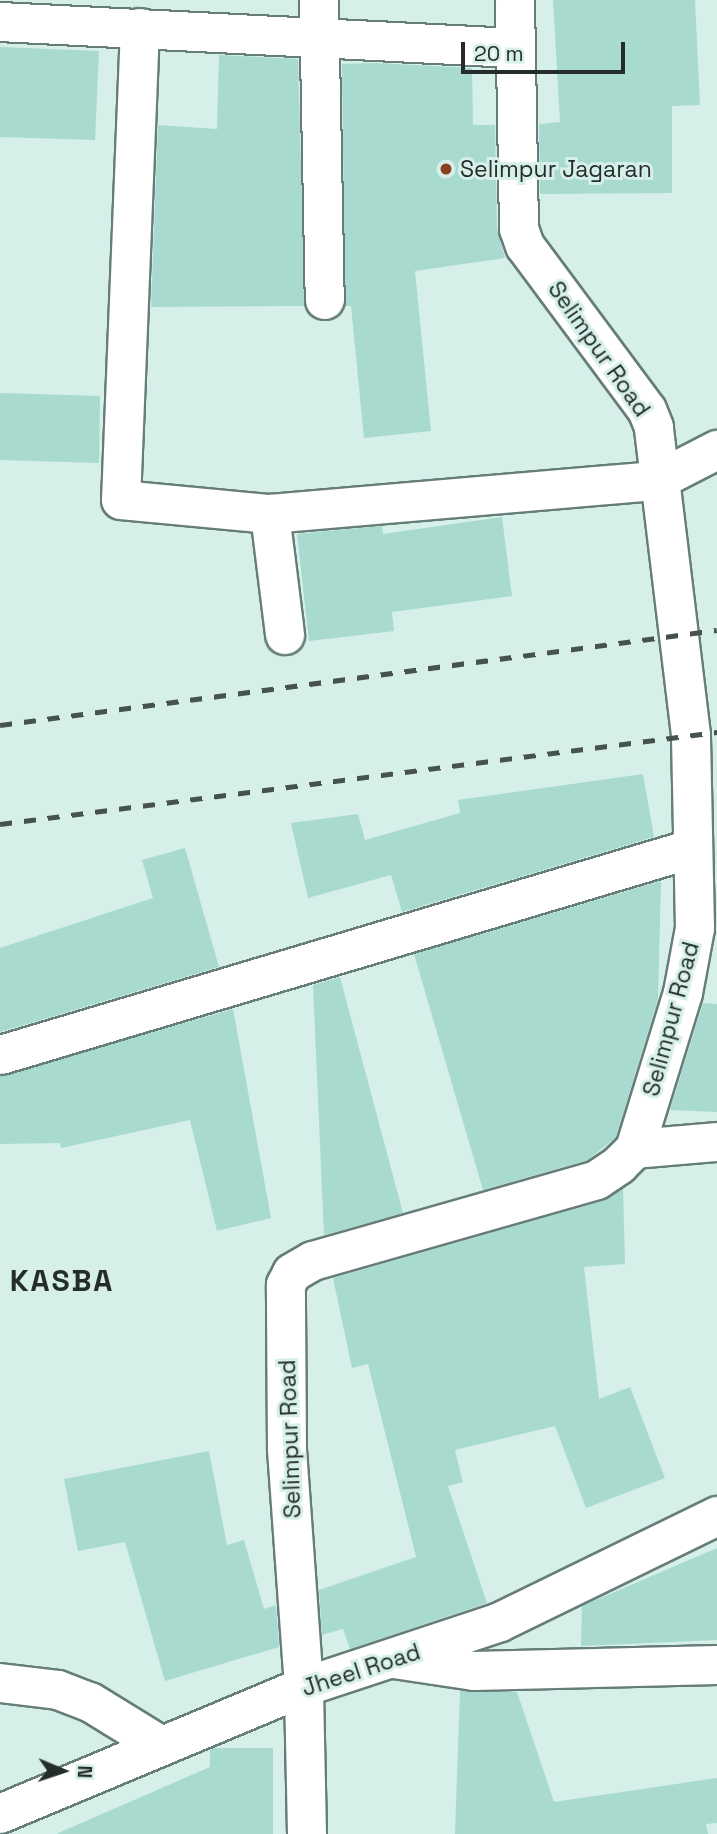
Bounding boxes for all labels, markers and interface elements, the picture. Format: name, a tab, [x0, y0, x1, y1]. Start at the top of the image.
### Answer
scale bar	[465, 28, 630, 72]
text: 20 m	[474, 40, 524, 67]
place label: Selimpur Jagaran	[460, 155, 652, 183]
marker: Selimpur Jagaran	[438, 161, 454, 177]
street label: Selimpur Road	[542, 276, 656, 422]
street label: Selimpur Road	[637, 939, 705, 1099]
district label: KASBA	[10, 1263, 114, 1299]
street label: Selimpur Road	[273, 1359, 307, 1519]
street label: Jheel Road	[298, 1638, 424, 1702]
north arrow	[28, 1736, 98, 1806]
text: N	[72, 1765, 97, 1779]

